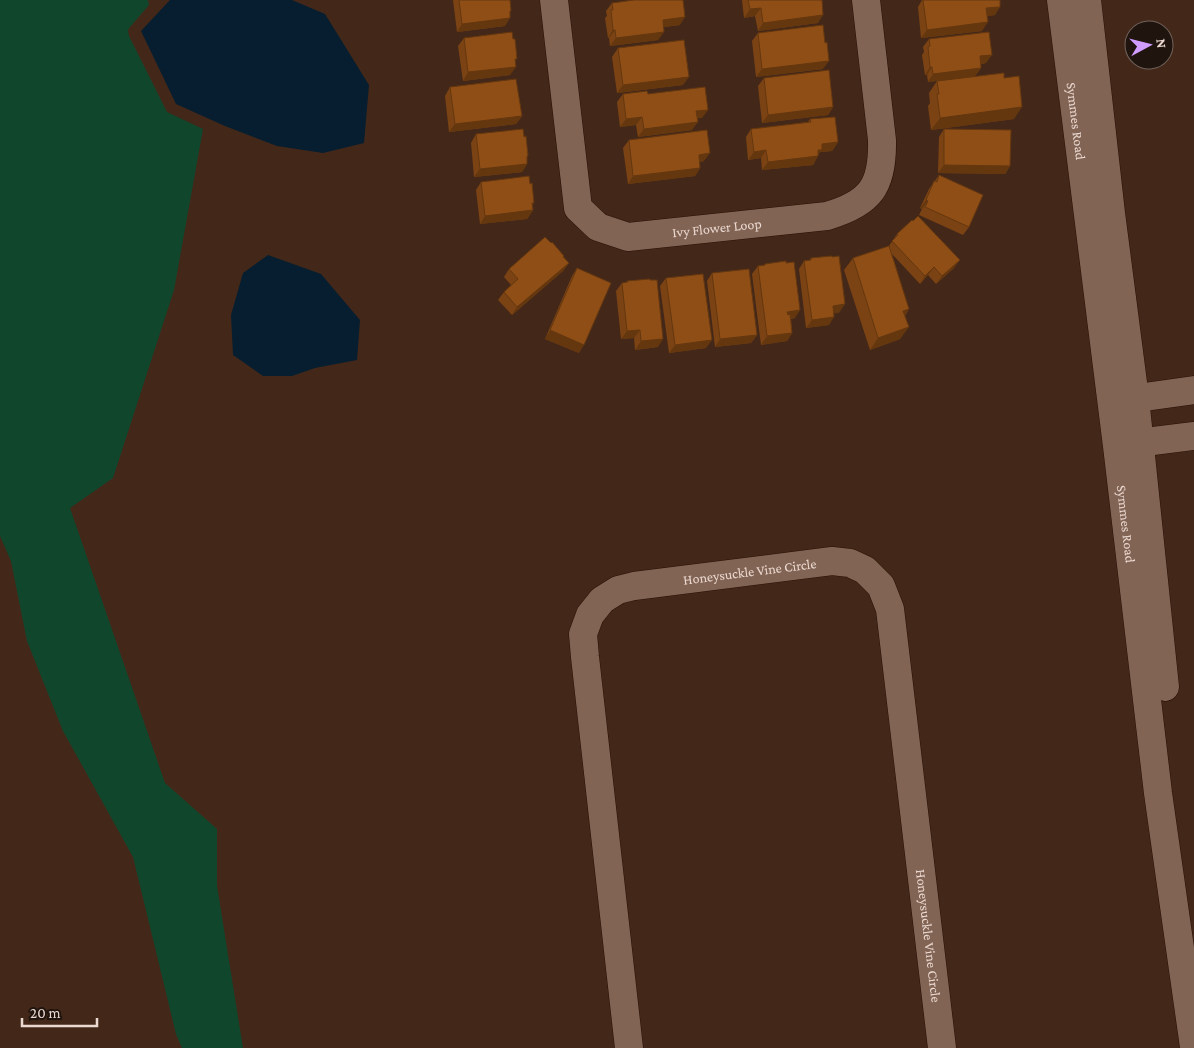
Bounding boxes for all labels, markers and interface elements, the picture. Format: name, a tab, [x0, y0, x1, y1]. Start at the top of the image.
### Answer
north arrow	[1124, 20, 1174, 70]
text: N	[1153, 38, 1170, 50]
street label: Symmes Road	[1063, 81, 1089, 161]
street label: Ivy Flower Loop	[672, 215, 762, 240]
street label: Symmes Road	[1114, 484, 1139, 564]
street label: Honeysuckle Vine Circle	[682, 555, 817, 588]
street label: Honeysuckle Vine Circle	[913, 868, 945, 1003]
scale bar	[22, 996, 98, 1028]
text: 20 m	[30, 1005, 61, 1021]

